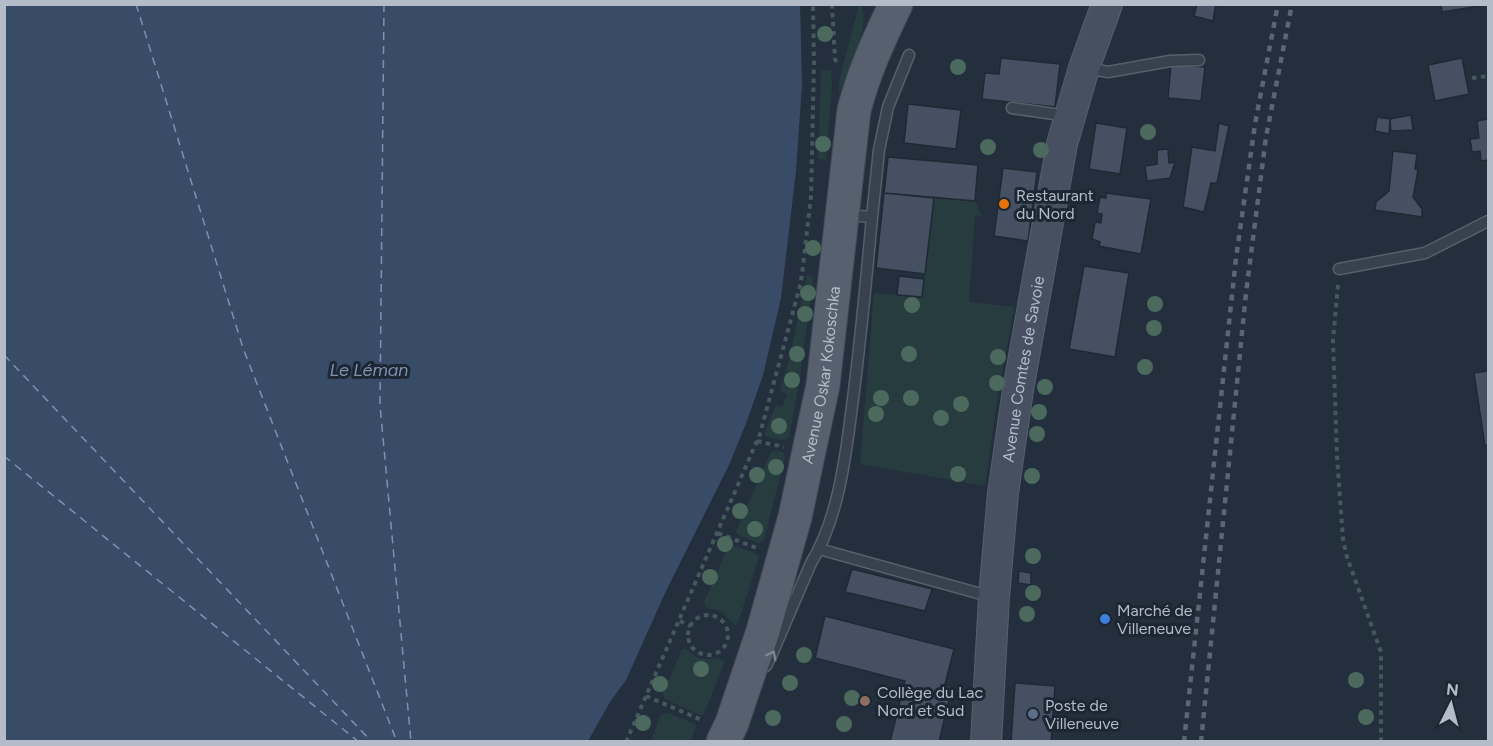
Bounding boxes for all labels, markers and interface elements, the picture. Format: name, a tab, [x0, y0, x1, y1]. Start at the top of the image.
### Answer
place label: Restaurant du Nord	[1016, 186, 1094, 223]
marker: Restaurant du Nord	[997, 197, 1011, 211]
street label: Avenue Comtes de Savoie	[998, 274, 1048, 464]
street label: Avenue Oskar Kokoschka	[797, 285, 844, 466]
water label: Le Léman	[330, 359, 408, 381]
place label: Marché de Villeneuve	[1117, 601, 1193, 638]
marker: Marché de Villeneuve	[1098, 612, 1112, 626]
one-way arrow	[764, 650, 776, 661]
north arrow	[1421, 674, 1481, 734]
text: N	[1445, 679, 1460, 700]
place label: Collège du Lac Nord et Sud	[877, 683, 983, 720]
marker: Collège du Lac Nord et Sud	[858, 694, 872, 708]
place label: Poste de Villeneuve	[1045, 696, 1119, 733]
marker: Poste de Villeneuve	[1026, 707, 1040, 721]

